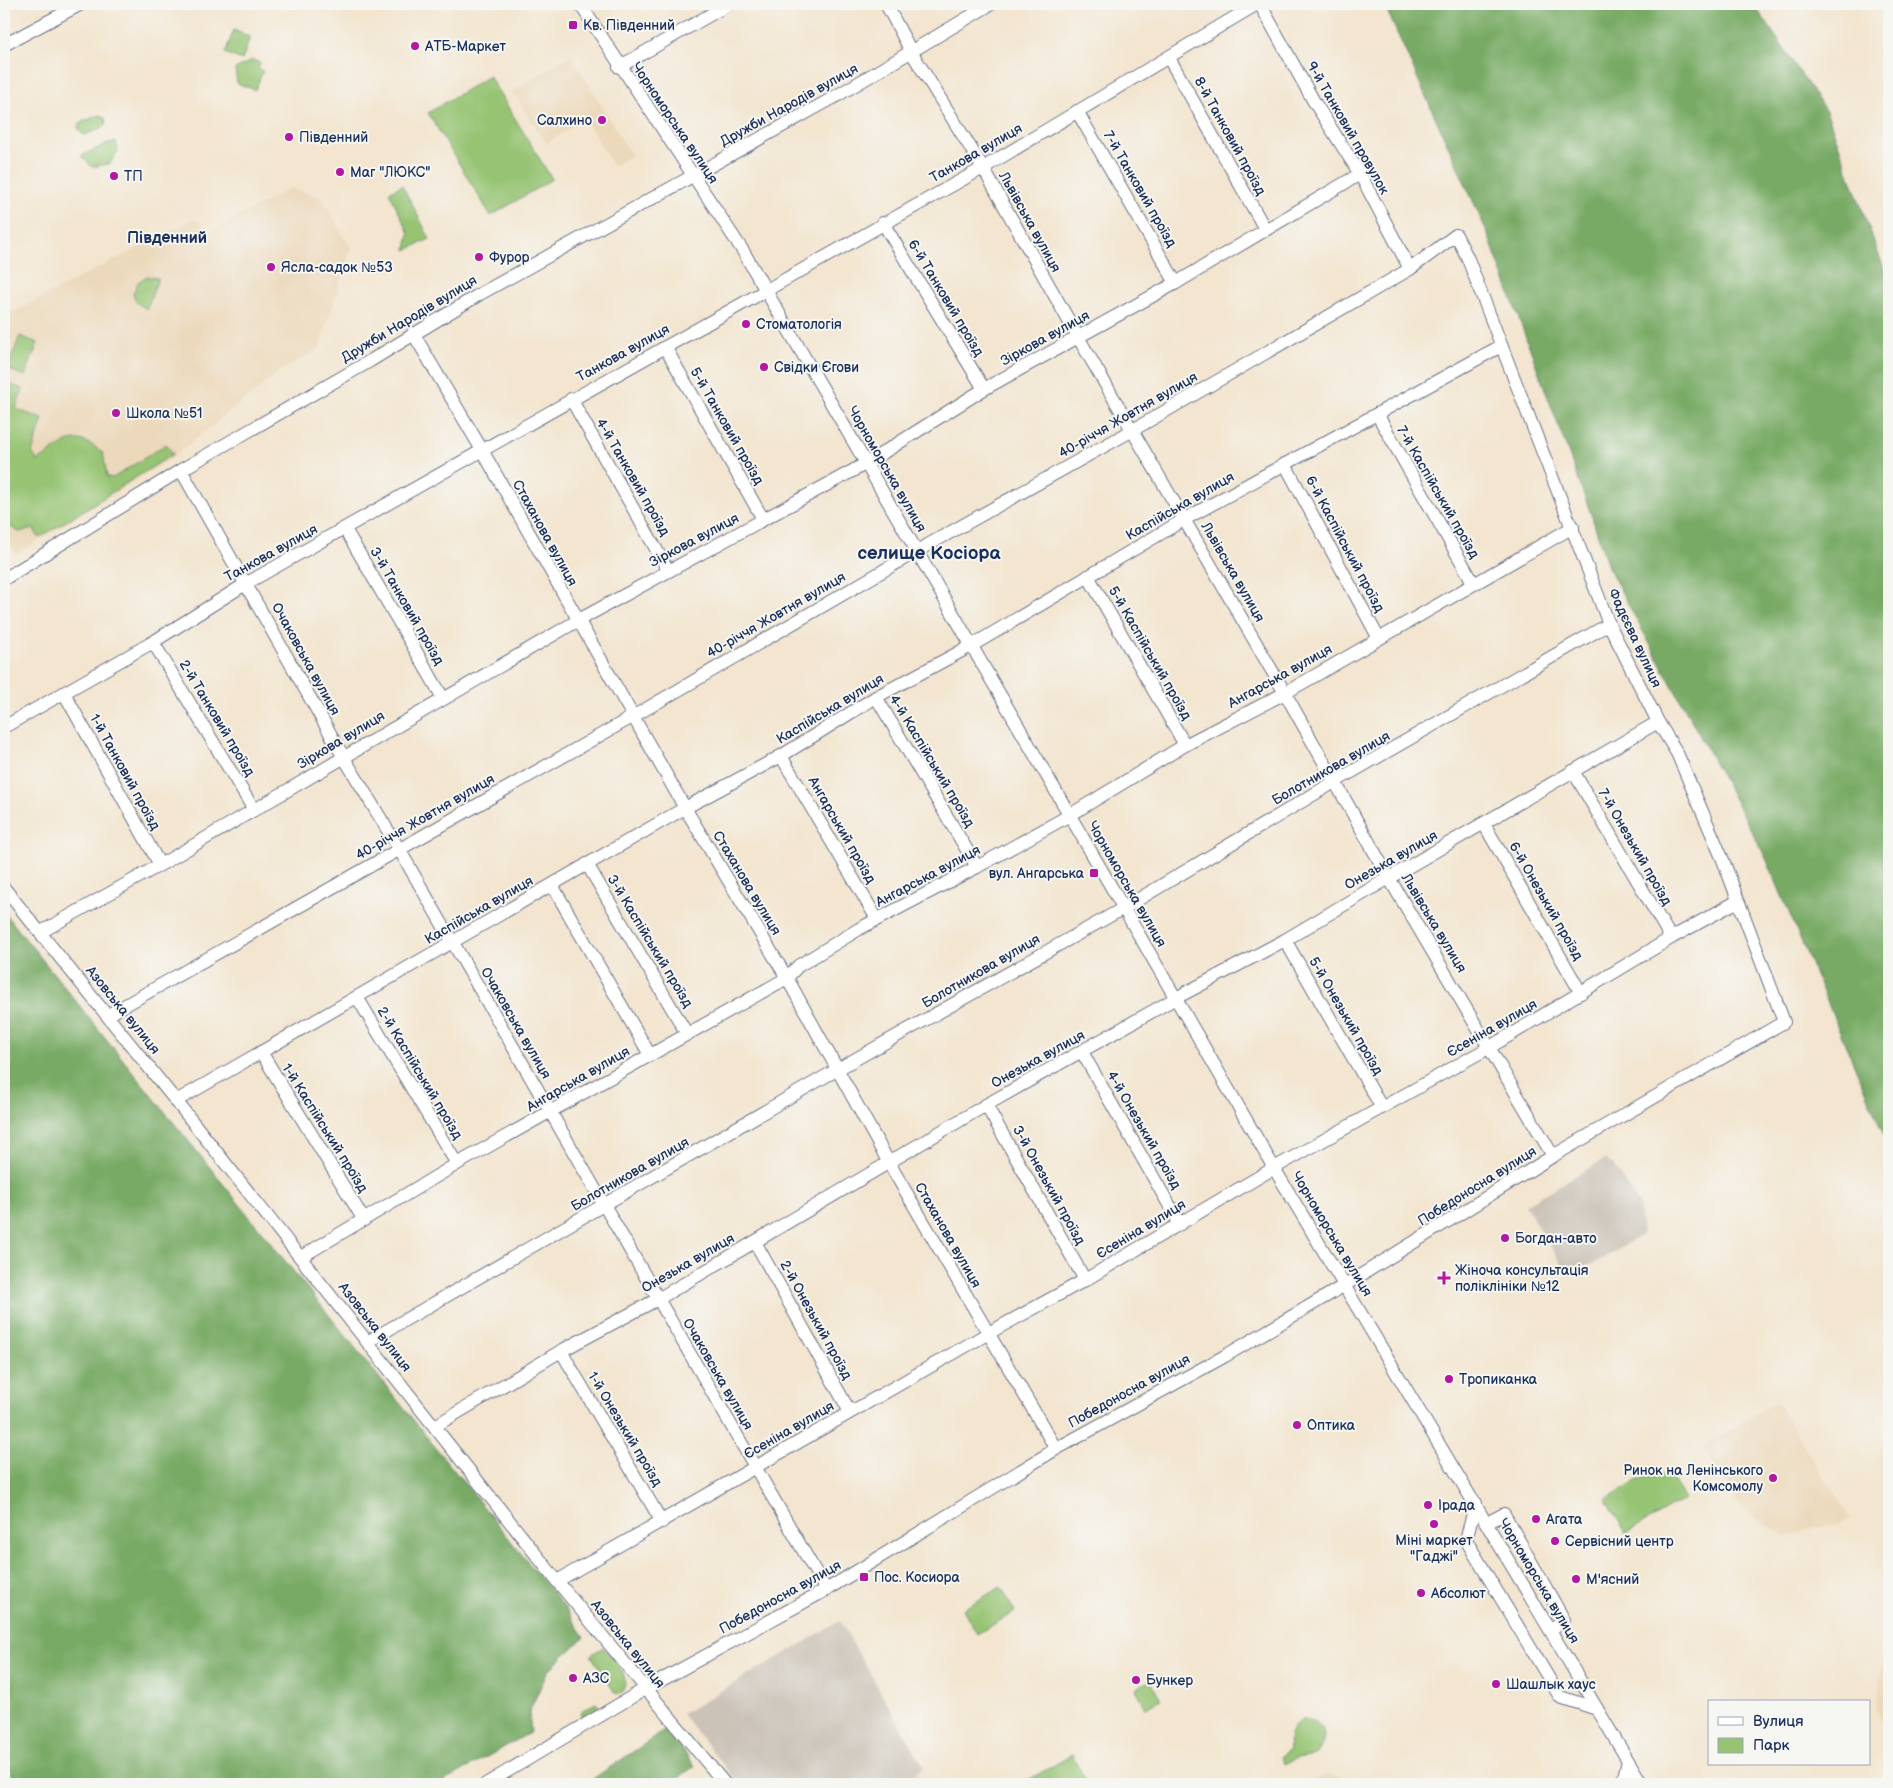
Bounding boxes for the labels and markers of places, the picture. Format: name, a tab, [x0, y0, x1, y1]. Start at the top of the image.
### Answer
place label: Кв. Південний	[583, 17, 675, 34]
marker: Кв. Південний	[567, 19, 579, 31]
place label: АТБ-Маркет	[424, 38, 507, 55]
marker: АТБ-Маркет	[409, 40, 421, 52]
place label: Салхино	[537, 112, 592, 129]
marker: Салхино	[596, 114, 608, 126]
place label: Південний	[299, 129, 368, 146]
marker: Південний	[283, 131, 295, 143]
place label: Маг "ЛЮКС"	[350, 164, 431, 181]
marker: Маг "ЛЮКС"	[334, 166, 346, 178]
place label: ТП	[124, 168, 143, 185]
marker: ТП	[108, 170, 120, 182]
place label: Фурор	[489, 249, 529, 266]
marker: Фурор	[473, 251, 485, 263]
place label: Ясла-садок №53	[281, 259, 393, 276]
marker: Ясла-садок №53	[265, 261, 277, 273]
place label: Стоматологія	[756, 316, 842, 333]
marker: Стоматологія	[740, 318, 752, 330]
place label: Свідки Єгови	[774, 359, 859, 376]
marker: Свідки Єгови	[758, 361, 770, 373]
place label: Школа №51	[126, 405, 202, 422]
marker: Школа №51	[110, 407, 122, 419]
place label: вул. Ангарська	[989, 865, 1085, 882]
marker: вул. Ангарська	[1088, 867, 1100, 879]
place label: Богдан-авто	[1515, 1230, 1596, 1247]
marker: Богдан-авто	[1499, 1232, 1511, 1244]
place label: Жіноча консультація поліклініки №12	[1455, 1262, 1589, 1295]
marker: Жіноча консультація поліклініки №12	[1437, 1271, 1451, 1285]
place label: Тропиканка	[1459, 1371, 1538, 1388]
marker: Тропиканка	[1443, 1373, 1455, 1385]
place label: Оптика	[1307, 1417, 1356, 1434]
marker: Оптика	[1291, 1419, 1303, 1431]
place label: Ринок на Ленінського Комсомолу	[1623, 1462, 1764, 1495]
marker: Ринок на Ленінського Комсомолу	[1767, 1472, 1779, 1484]
place label: Ірада	[1438, 1497, 1476, 1514]
marker: Ірада	[1422, 1499, 1434, 1511]
place label: Агата	[1545, 1511, 1583, 1528]
marker: Агата	[1530, 1513, 1542, 1525]
marker: Міні маркет "Гаджі"	[1428, 1518, 1440, 1530]
place label: Міні маркет "Гаджі"	[1395, 1532, 1473, 1565]
place label: Сервісний центр	[1565, 1533, 1674, 1550]
marker: Сервісний центр	[1549, 1535, 1561, 1547]
place label: Пос. Косиора	[874, 1569, 960, 1586]
marker: Пос. Косиора	[858, 1571, 870, 1583]
place label: М'ясний	[1586, 1571, 1639, 1588]
marker: М'ясний	[1570, 1573, 1582, 1585]
place label: Абсолют	[1430, 1585, 1486, 1602]
marker: Абсолют	[1415, 1587, 1427, 1599]
place label: АЗС	[582, 1670, 610, 1687]
marker: АЗС	[567, 1672, 579, 1684]
place label: Бункер	[1146, 1672, 1193, 1689]
marker: Бункер	[1130, 1674, 1142, 1686]
place label: Шашлык хаус	[1506, 1676, 1596, 1693]
marker: Шашлык хаус	[1490, 1678, 1502, 1690]

